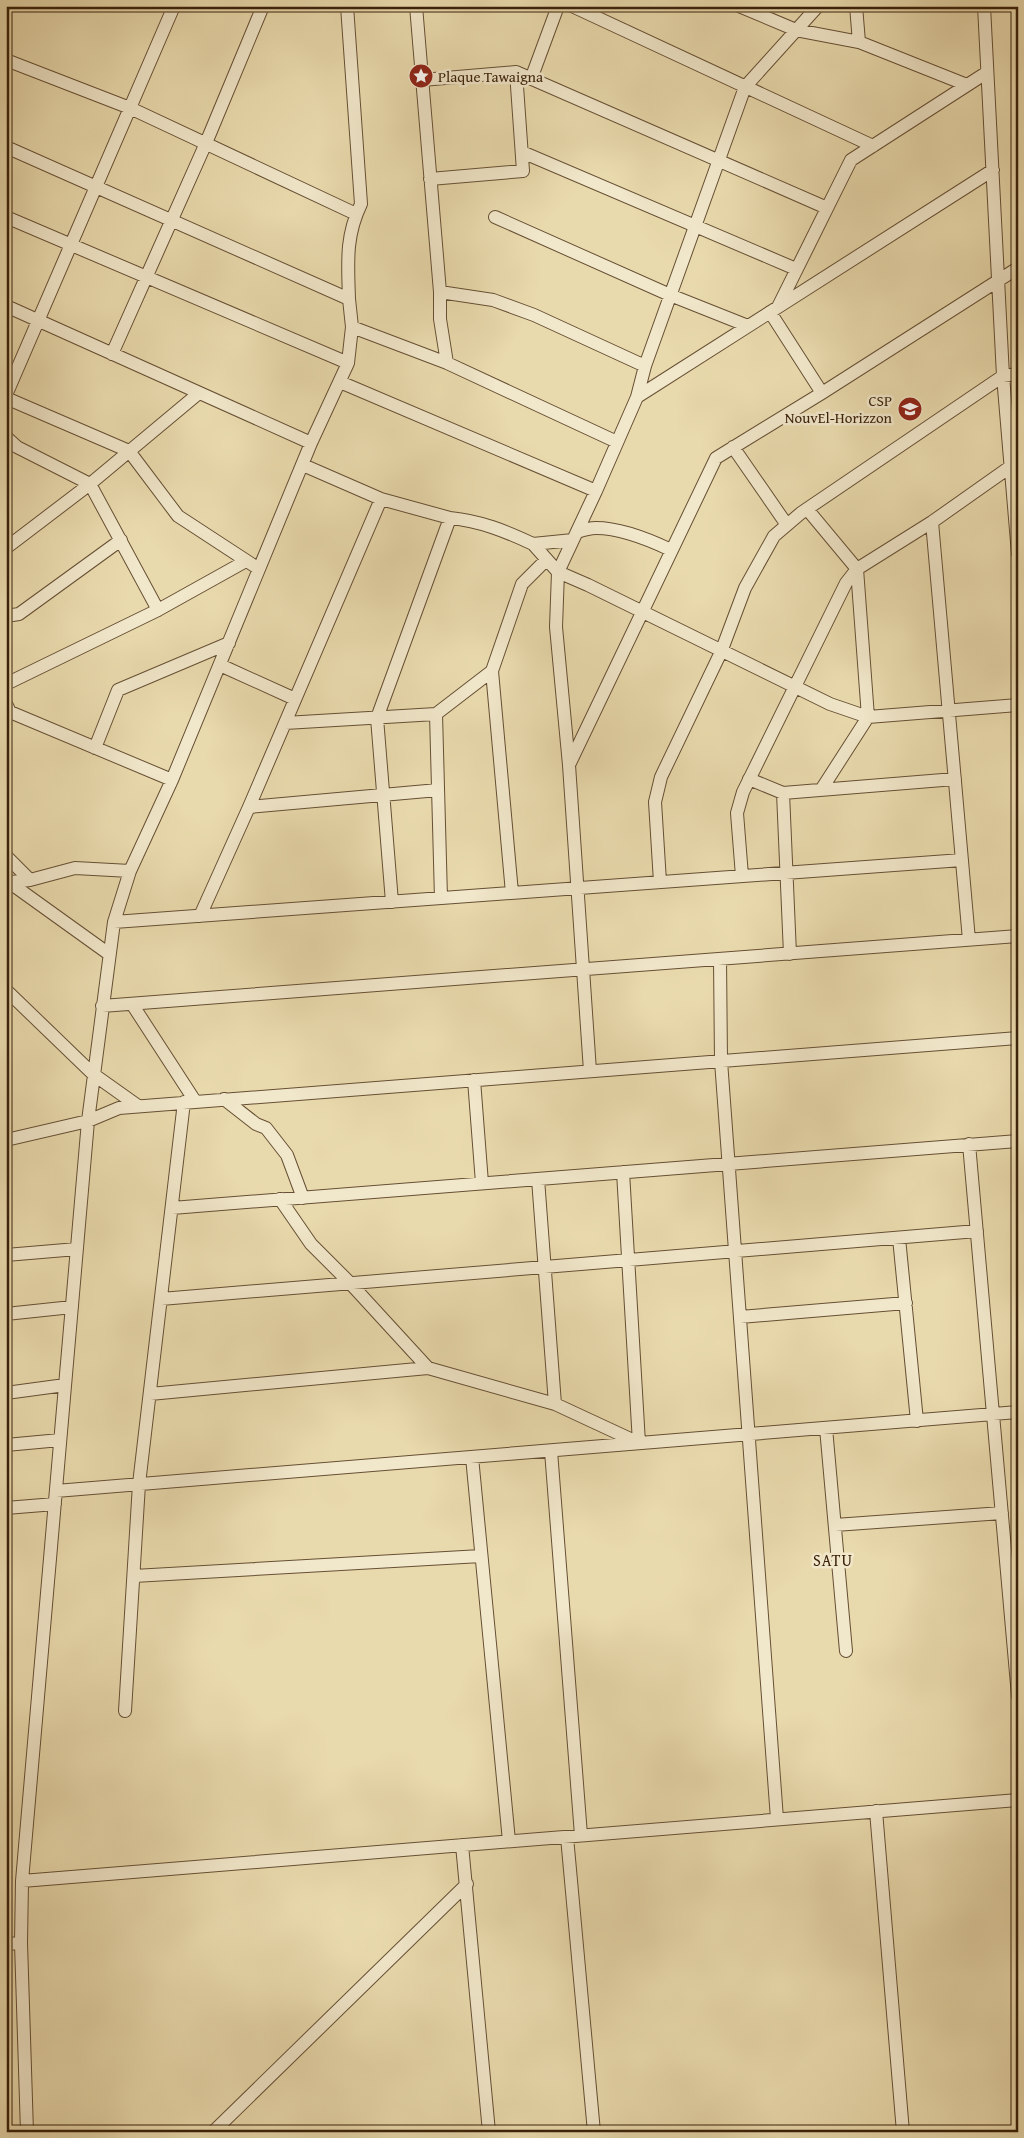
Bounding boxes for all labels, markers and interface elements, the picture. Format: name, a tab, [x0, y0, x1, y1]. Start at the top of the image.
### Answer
place icon: Plaque Tawaigna	[408, 63, 434, 89]
place label: Plaque Tawaigna	[438, 66, 543, 87]
place label: CSP NouvEl-Horizzon	[785, 390, 893, 428]
school or university icon: CSP NouvEl-Horizzon	[897, 396, 923, 422]
district label: SATU	[813, 1548, 853, 1572]

